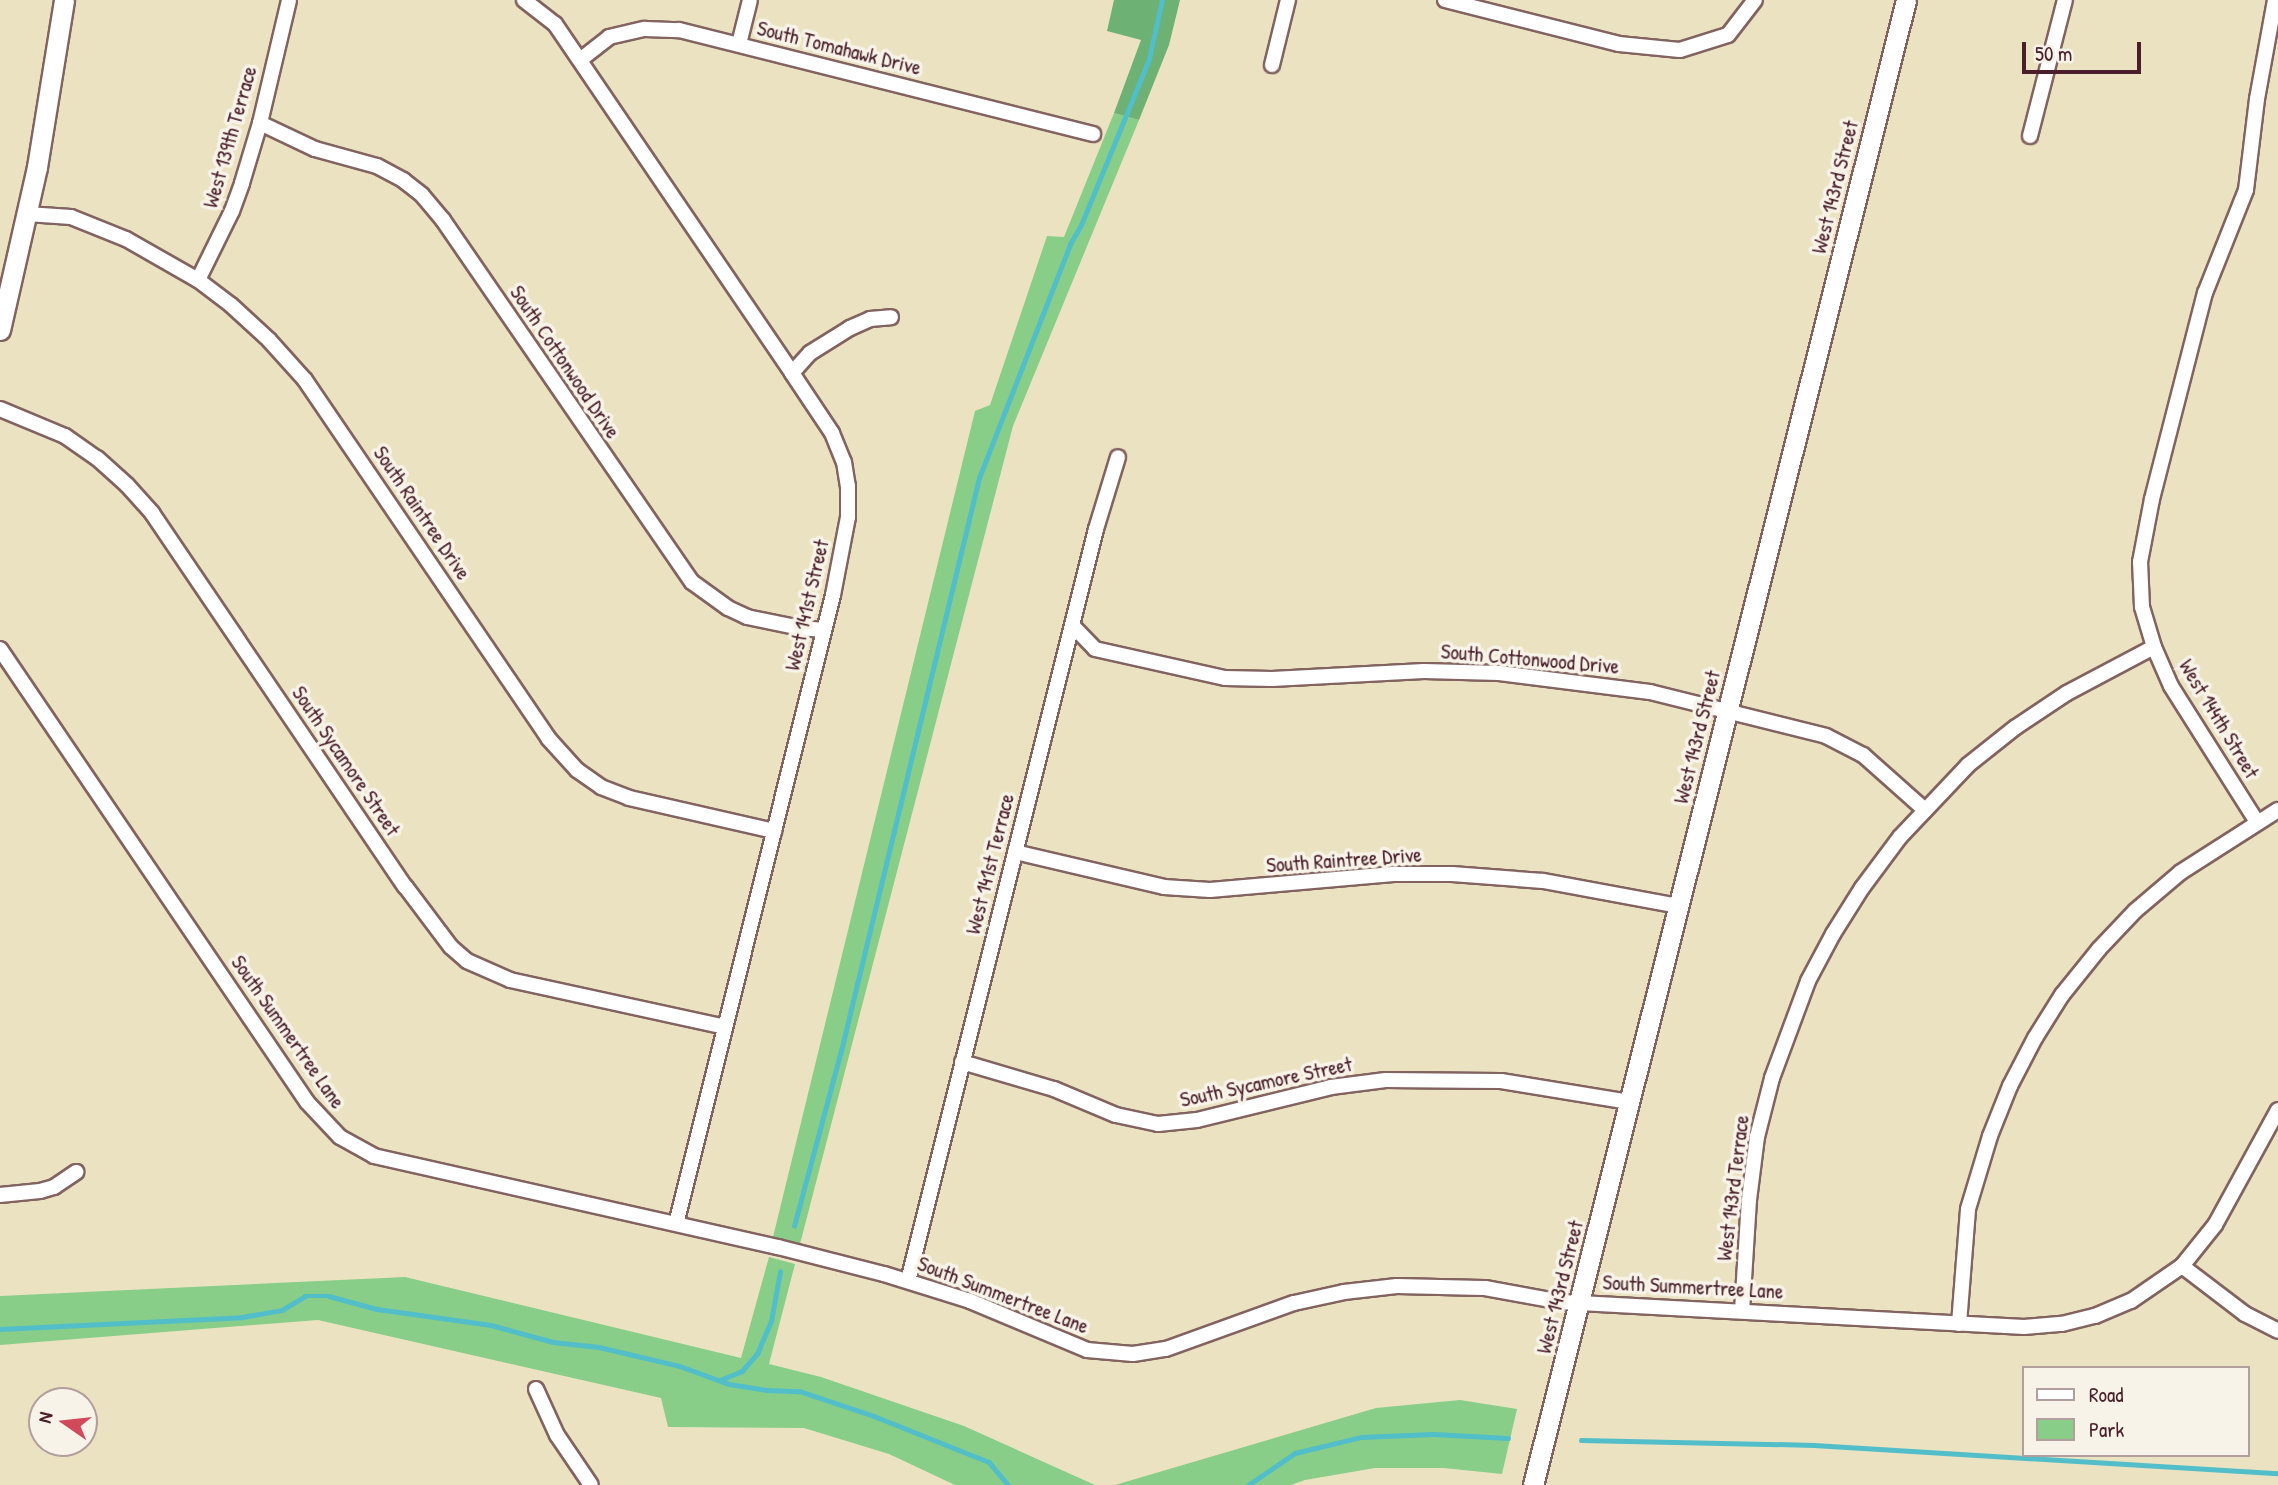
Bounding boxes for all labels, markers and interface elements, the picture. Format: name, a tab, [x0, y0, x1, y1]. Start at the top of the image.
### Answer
street label: South Tomahawk Drive	[754, 15, 924, 81]
scale bar	[2026, 28, 2145, 72]
text: 50 m	[2035, 39, 2072, 68]
street label: West 139th Terrace	[198, 63, 262, 211]
street label: West 143rd Street	[1806, 118, 1864, 256]
street label: South Cottonwood Drive	[505, 281, 625, 443]
street label: South Raintree Drive	[368, 441, 476, 585]
street label: West 141st Street	[780, 537, 834, 673]
street label: South Cottonwood Drive	[1440, 639, 1620, 679]
street label: West 144th Street	[2174, 655, 2264, 783]
street label: West 143rd Street	[1668, 668, 1726, 806]
street label: South Sycamore Street	[287, 681, 405, 841]
street label: West 141st Terrace	[960, 791, 1020, 937]
street label: South Raintree Drive	[1265, 842, 1423, 878]
street label: South Summertree Lane	[226, 951, 350, 1113]
street label: South Sycamore Street	[1178, 1051, 1354, 1113]
street label: West 143rd Terrace	[1712, 1114, 1754, 1262]
street label: West 143rd Street	[1531, 1218, 1589, 1356]
street label: South Summertree Lane	[914, 1251, 1092, 1339]
street label: South Summertree Lane	[1602, 1270, 1784, 1304]
legend	[2022, 1366, 2250, 1457]
text: Road	[2089, 1380, 2123, 1409]
north arrow	[28, 1387, 98, 1457]
text: N	[31, 1409, 58, 1425]
text: Park	[2089, 1415, 2124, 1444]

